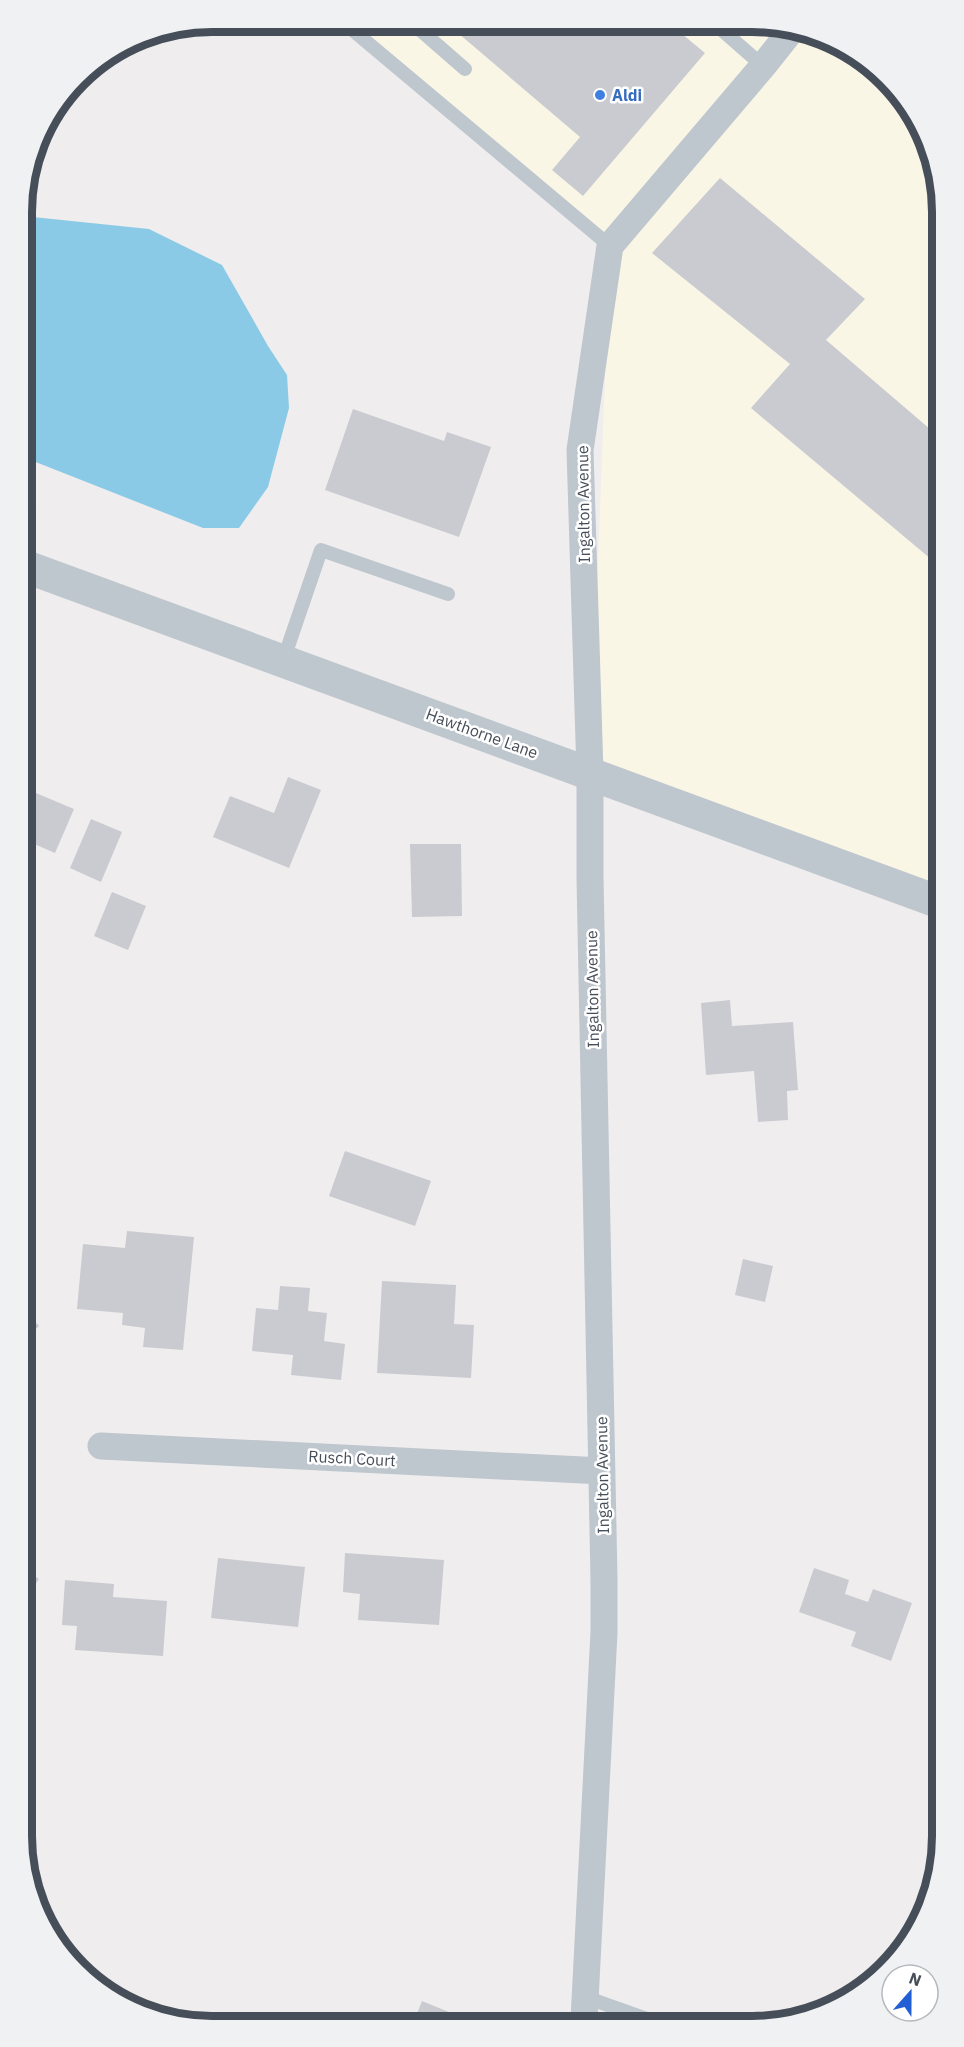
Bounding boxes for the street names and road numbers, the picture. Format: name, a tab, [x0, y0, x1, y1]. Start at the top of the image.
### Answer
street label: Ingalton Avenue	[572, 445, 594, 563]
street label: Hawthorne Lane	[423, 703, 541, 763]
street label: Ingalton Avenue	[581, 930, 603, 1048]
street label: Ingalton Avenue	[591, 1416, 613, 1534]
street label: Rusch Court	[308, 1446, 396, 1470]

